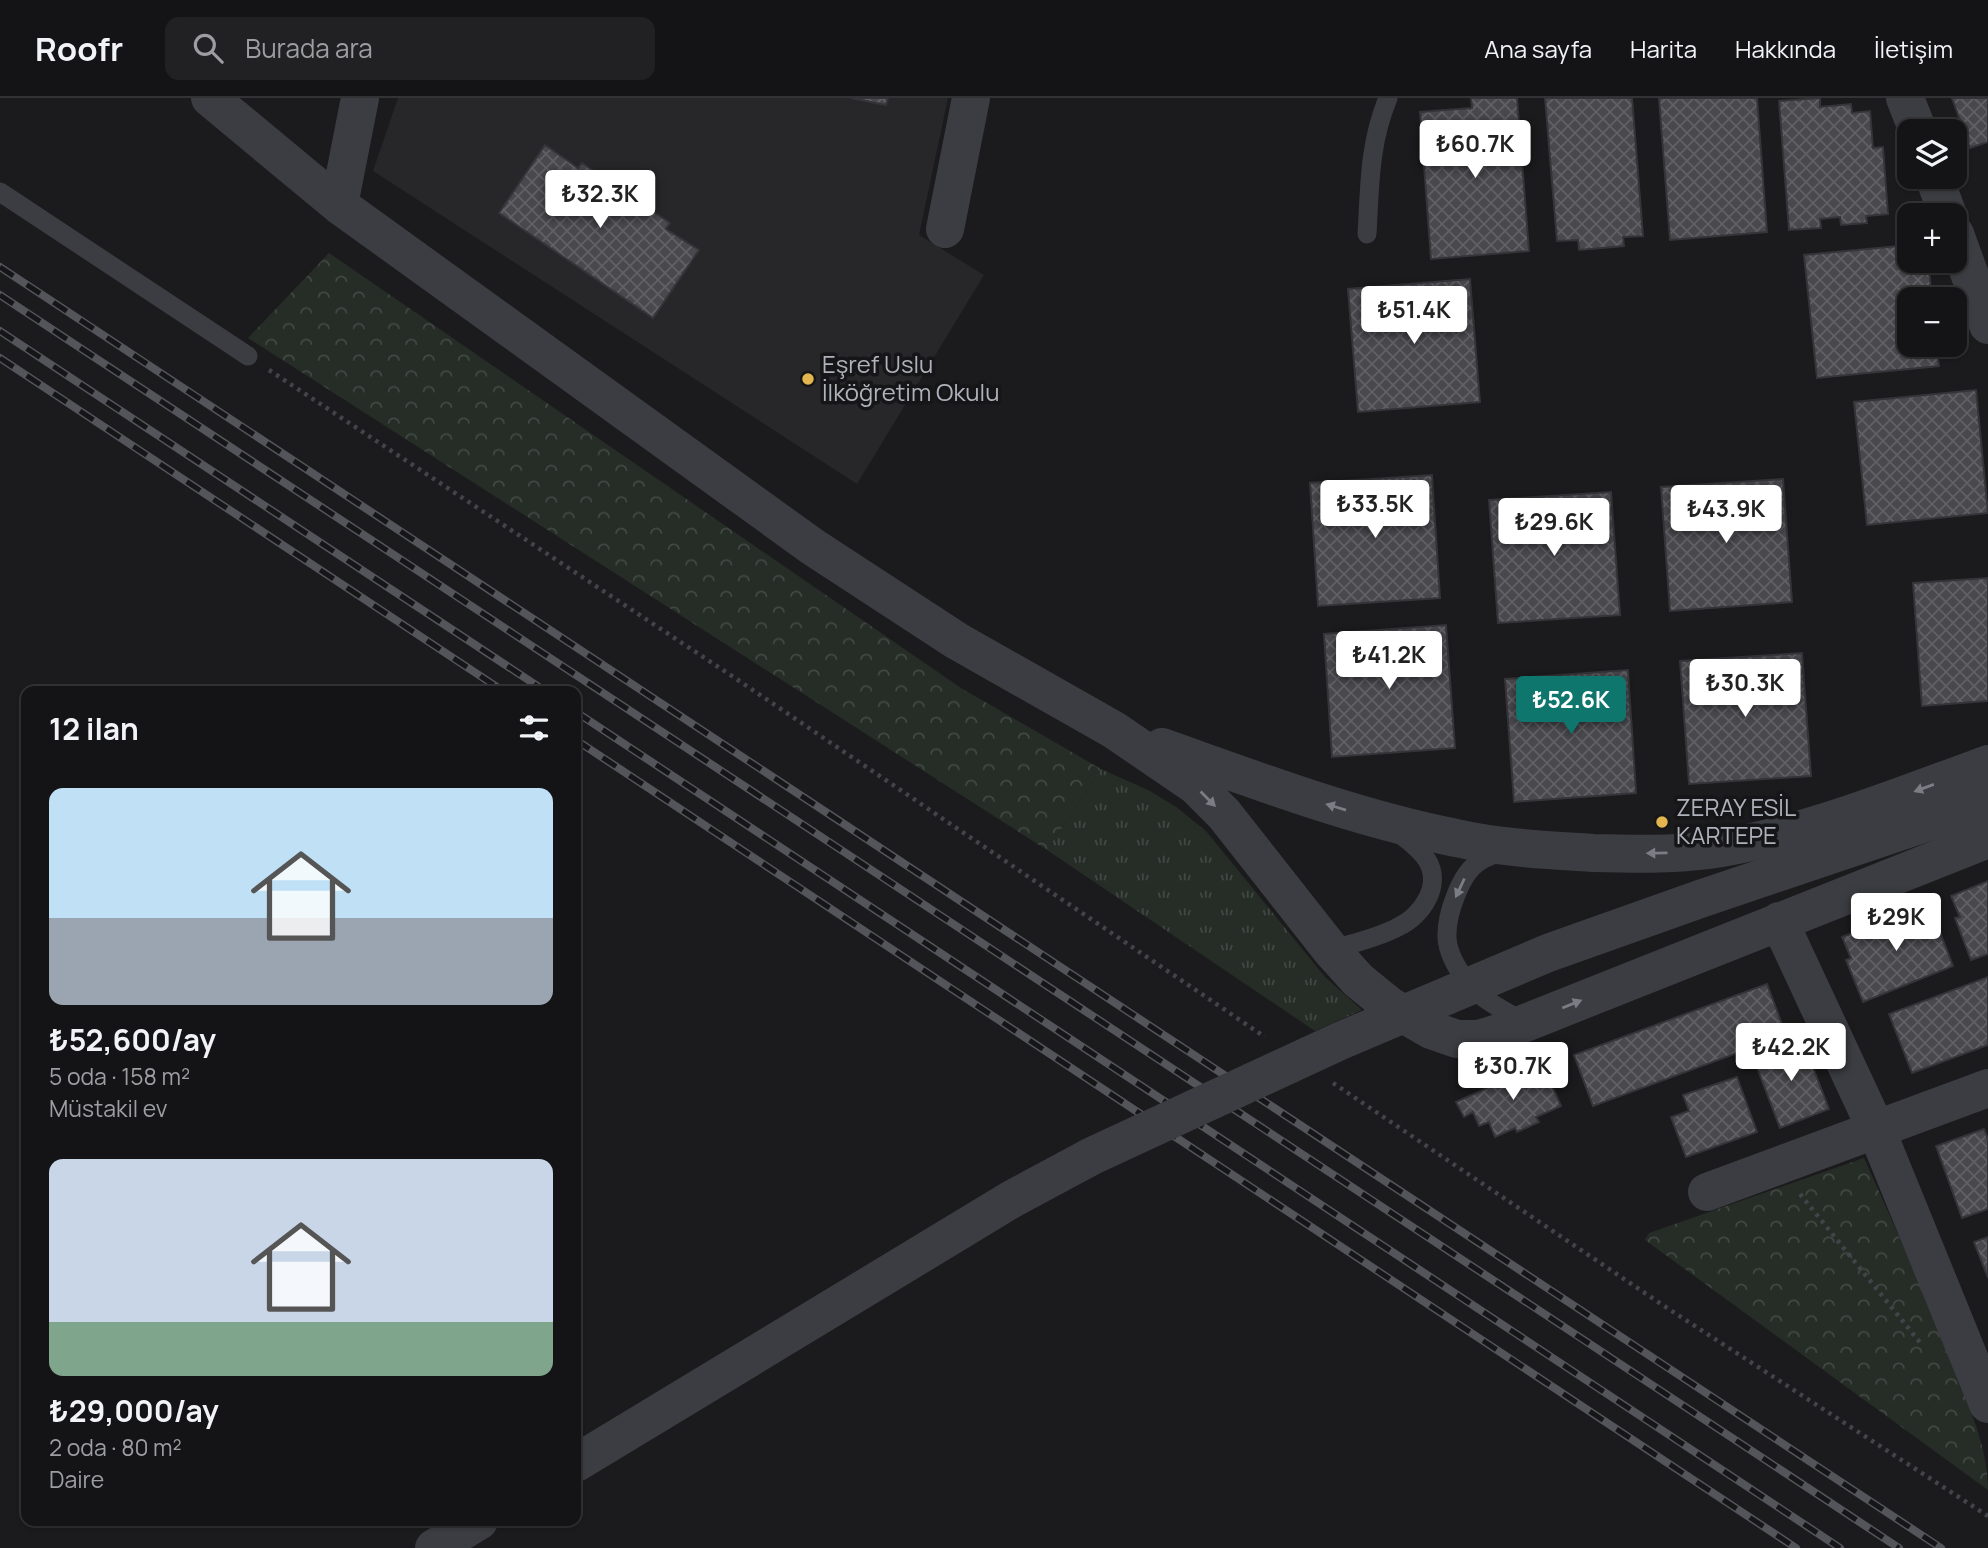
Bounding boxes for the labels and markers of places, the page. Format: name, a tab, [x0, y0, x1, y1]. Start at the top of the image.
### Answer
pin: ₺60.7K	[1418, 120, 1532, 180]
pin: ₺32.3K	[543, 170, 657, 230]
pin: ₺51.4K	[1357, 286, 1471, 346]
place label: Eşref Uslu İlköğretim Okulu	[822, 347, 999, 408]
marker: Eşref Uslu İlköğretim Okulu	[800, 371, 816, 387]
pin: ₺33.5K	[1318, 480, 1432, 540]
pin: ₺43.9K	[1669, 486, 1783, 545]
pin: ₺29.6K	[1497, 498, 1611, 558]
pin: ₺41.2K	[1332, 632, 1446, 691]
pin: ₺30.3K	[1688, 660, 1802, 719]
pin: ₺52.6K	[1514, 676, 1628, 736]
place label: ZERAY ESİL KARTEPE	[1676, 790, 1796, 851]
marker: ZERAY ESİL KARTEPE	[1654, 814, 1670, 830]
pin: ₺29K	[1855, 894, 1937, 953]
pin: ₺42.2K	[1734, 1024, 1848, 1083]
pin: ₺30.7K	[1456, 1042, 1570, 1102]

